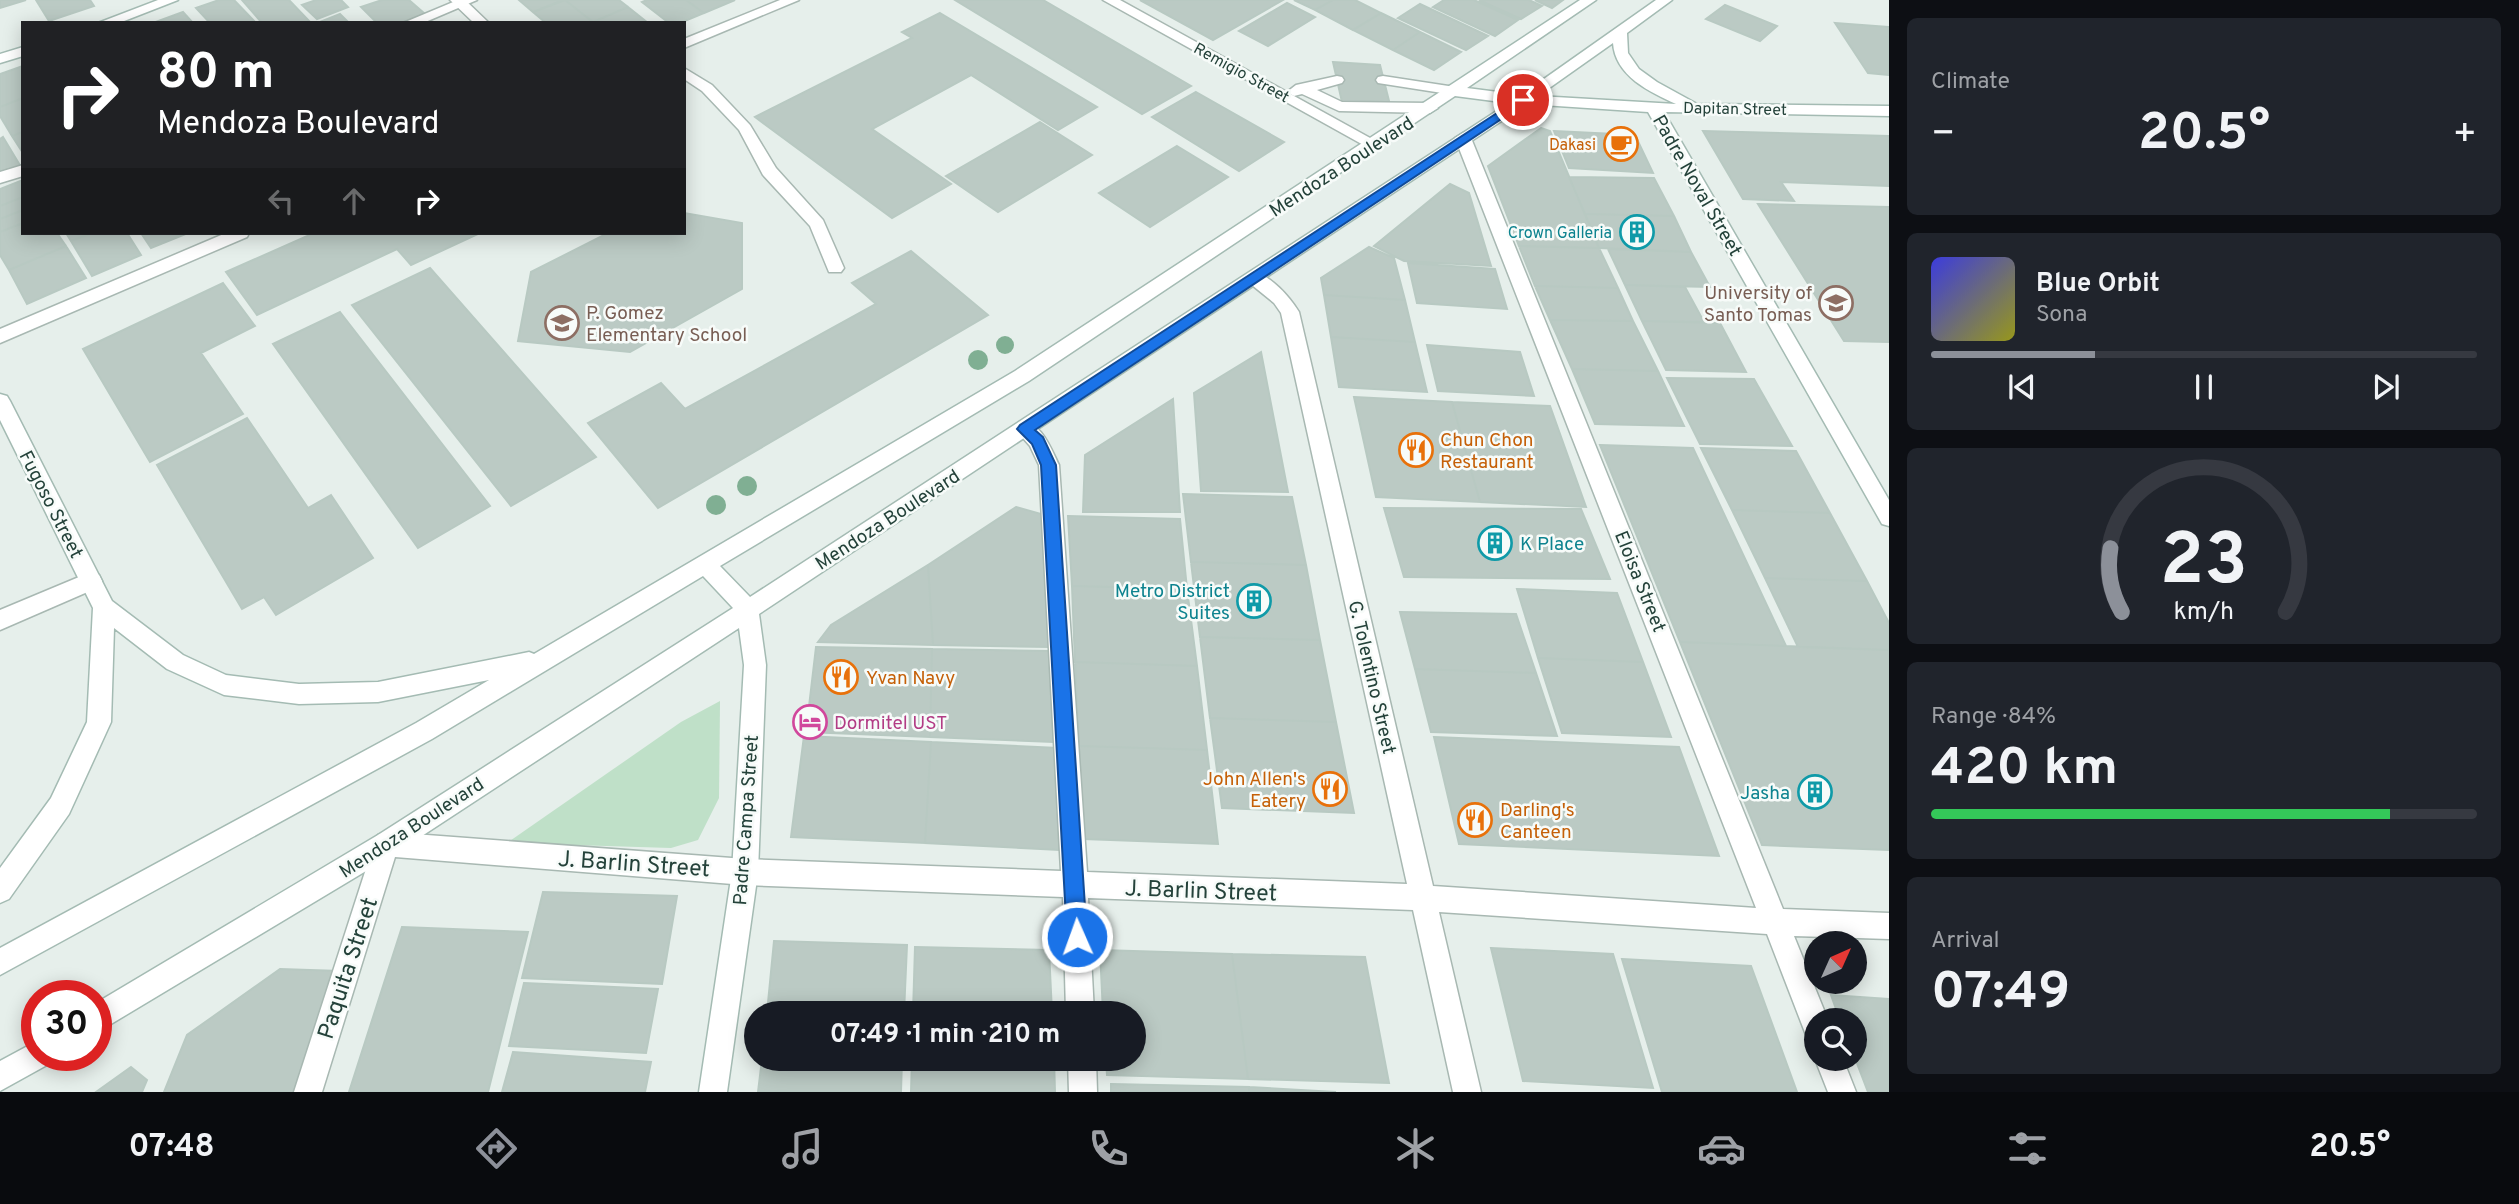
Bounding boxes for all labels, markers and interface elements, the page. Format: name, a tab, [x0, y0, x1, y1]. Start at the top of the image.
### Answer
street label: Remigio Street	[1190, 39, 1292, 108]
text: 80 m	[157, 44, 274, 106]
icon: right	[42, 49, 133, 140]
text: Climate	[1931, 68, 2010, 97]
pin	[1493, 70, 1553, 130]
icon: arrive	[1504, 81, 1542, 119]
street label: Dapitan Street	[1683, 99, 1787, 121]
text: 20.5°	[2138, 102, 2270, 168]
text: Mendoza Boulevard	[157, 105, 440, 145]
street label: Padre Noval Street	[1646, 111, 1746, 261]
text: −	[1931, 111, 1956, 160]
text: +	[2452, 111, 2477, 160]
street label: Mendoza Boulevard	[1265, 112, 1419, 223]
cafe icon: Dakasi	[1602, 125, 1640, 163]
place label: Dakasi	[1549, 136, 1596, 156]
icon: left	[262, 182, 300, 220]
icon: ahead	[335, 182, 373, 220]
icon: right	[408, 182, 446, 220]
building icon: Crown Galleria	[1618, 213, 1656, 251]
place label: Crown Galleria	[1508, 224, 1612, 244]
text: Blue Orbit	[2036, 268, 2160, 301]
place label: University of Santo Tomas	[1704, 282, 1813, 328]
school or university icon: University of Santo Tomas	[1817, 284, 1855, 322]
text: Sona	[2036, 301, 2087, 330]
place label: P. Gomez Elementary School	[586, 302, 747, 348]
school or university icon: P. Gomez Elementary School	[543, 304, 581, 342]
icon: previous	[2003, 368, 2041, 406]
icon: pause	[2185, 368, 2223, 406]
icon: next	[2367, 368, 2405, 406]
place label: Chun Chon Restaurant	[1440, 429, 1534, 475]
restaurant icon: Chun Chon Restaurant	[1397, 431, 1435, 469]
street label: Fugoso Street	[13, 447, 88, 563]
street label: Mendoza Boulevard	[811, 465, 965, 576]
text: 23	[2160, 518, 2248, 610]
building icon: K Place	[1476, 524, 1514, 562]
street label: Eloisa Street	[1608, 528, 1670, 636]
place label: K Place	[1520, 533, 1584, 557]
place label: Metro District Suites	[1115, 580, 1230, 626]
building icon: Metro District Suites	[1235, 582, 1273, 620]
text: km/h	[2174, 597, 2234, 629]
street label: G. Tolentino Street	[1342, 598, 1400, 757]
restaurant icon: Yvan Navy	[822, 658, 860, 696]
place label: Yvan Navy	[866, 667, 955, 691]
hotel icon: Dormitel UST	[791, 703, 829, 741]
text: Range · 84%	[1931, 703, 2056, 732]
place label: Dormitel UST	[834, 712, 947, 736]
street label: Padre Campa Street	[729, 734, 765, 906]
text: 420 km	[1931, 737, 2118, 803]
place label: John Allen's Eatery	[1203, 768, 1306, 814]
restaurant icon: John Allen's Eatery	[1311, 770, 1349, 808]
street label: Mendoza Boulevard	[335, 773, 489, 884]
building icon: Jasha	[1796, 773, 1834, 811]
place label: Jasha	[1740, 782, 1790, 806]
place label: Darling's Canteen	[1500, 799, 1575, 845]
restaurant icon: Darling's Canteen	[1456, 801, 1494, 839]
street label: J. Barlin Street	[557, 846, 711, 885]
street label: J. Barlin Street	[1124, 875, 1278, 910]
street label: Paquita Street	[313, 894, 386, 1043]
position arrow	[1040, 900, 1114, 974]
text: Arrival	[1931, 927, 2000, 956]
north arrow	[1804, 931, 1867, 994]
map controls	[1804, 931, 1867, 1071]
text: 07:49	[1931, 961, 2070, 1027]
speed limit sign: 30	[21, 980, 112, 1071]
button: search	[1804, 1008, 1867, 1071]
text: 07:49 · 1 min · 210 m	[830, 1019, 1060, 1052]
icon: directions	[472, 1124, 521, 1173]
icon: music	[778, 1124, 827, 1173]
icon: phone	[1084, 1124, 1133, 1173]
icon: climate	[1391, 1124, 1440, 1173]
icon: car	[1697, 1124, 1746, 1173]
icon: filters	[2003, 1124, 2052, 1173]
text: 07:48	[129, 1128, 215, 1168]
text: 20.5°	[2309, 1128, 2390, 1168]

